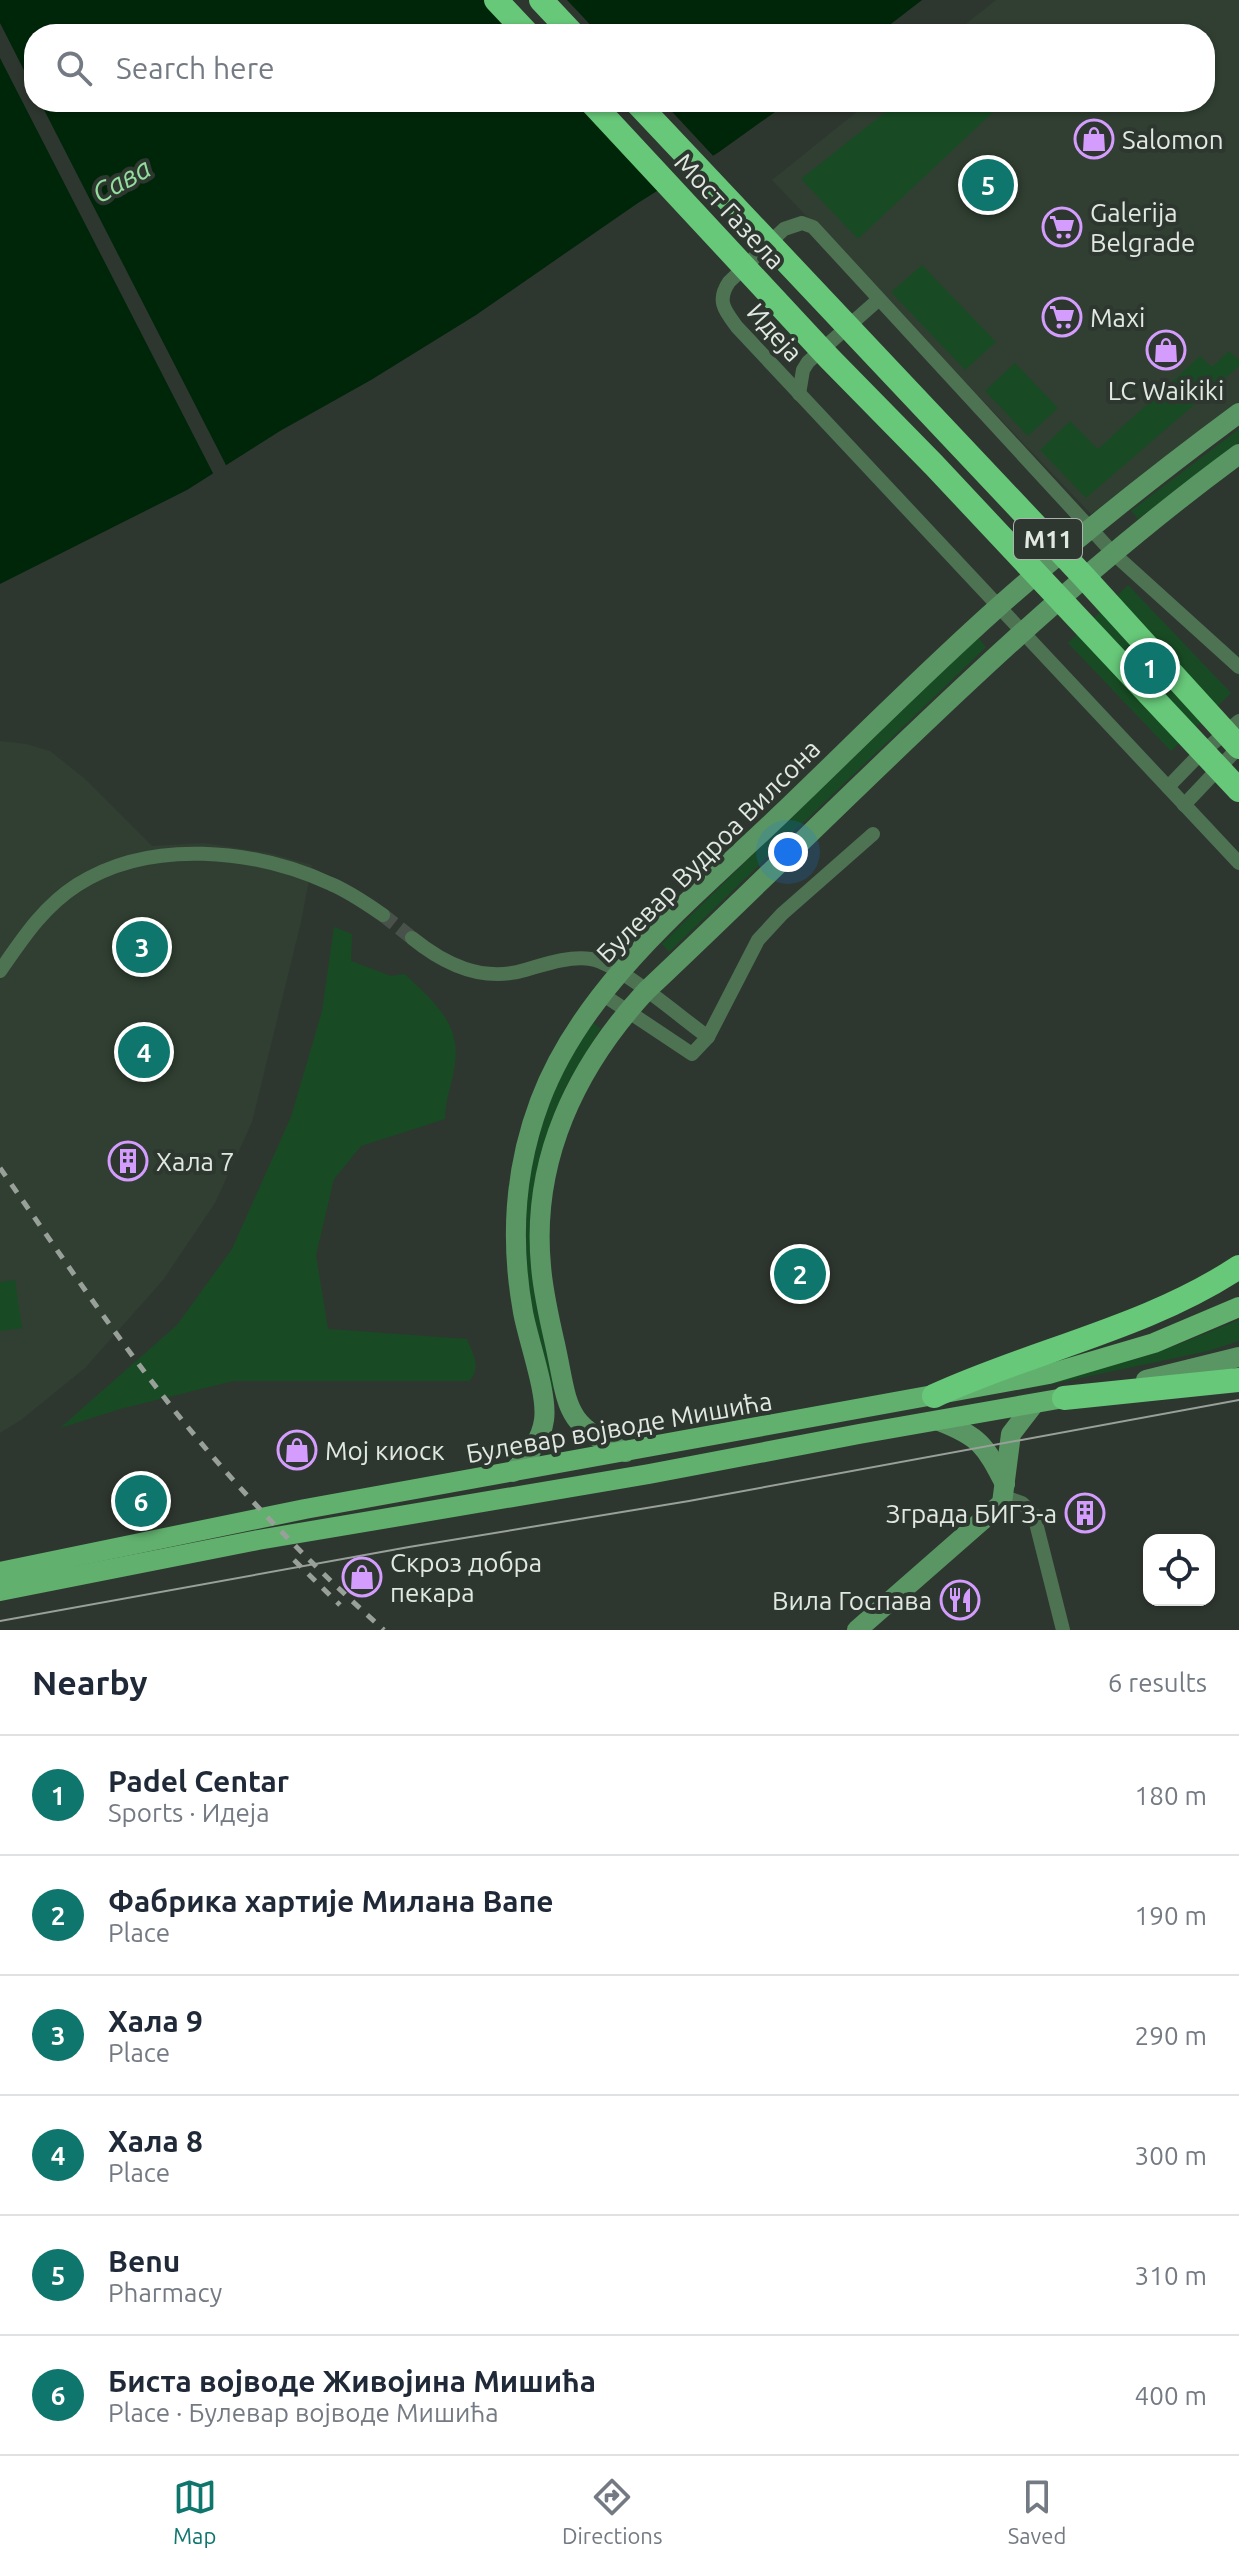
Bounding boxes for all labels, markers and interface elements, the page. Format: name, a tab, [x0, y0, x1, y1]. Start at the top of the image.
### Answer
search box	[24, 24, 1215, 112]
icon: search	[52, 46, 96, 90]
text: Search here	[116, 51, 275, 85]
shop icon: Salomon	[1073, 118, 1115, 160]
place label: Salomon	[1122, 125, 1224, 154]
street label: Мост Газела	[669, 147, 791, 275]
water label: Сава	[86, 151, 156, 209]
pin: 5	[962, 155, 1014, 215]
place label: Galerija Belgrade	[1090, 198, 1195, 257]
supermarket icon: Galerija Belgrade	[1041, 206, 1083, 248]
supermarket icon: Maxi	[1041, 296, 1083, 338]
street label: Идеја	[742, 297, 808, 367]
place label: Maxi	[1090, 303, 1145, 332]
shop icon: LC Waikiki	[1145, 329, 1187, 371]
place label: LC Waikiki	[1108, 376, 1224, 405]
road number: M11	[1014, 519, 1082, 559]
pin: 1	[1124, 638, 1176, 698]
street label: Булевар Вудроа Вилсона	[591, 734, 825, 968]
your location	[768, 832, 808, 872]
pin: 3	[116, 917, 168, 977]
pin: 4	[118, 1022, 170, 1082]
building icon: Хала 7	[107, 1140, 149, 1182]
place label: Хала 7	[156, 1147, 235, 1176]
pin: 2	[774, 1244, 826, 1304]
street label: Булевар војводе Мишића	[464, 1386, 774, 1468]
shop icon: Мој киоск	[276, 1429, 318, 1471]
place label: Мој киоск	[325, 1436, 445, 1465]
pin: 6	[115, 1471, 167, 1531]
building icon: Зграда БИГЗ-а	[1064, 1492, 1106, 1534]
place label: Зграда БИГЗ-а	[886, 1499, 1057, 1528]
map controls	[1143, 1534, 1215, 1606]
button: locate	[1143, 1534, 1215, 1606]
place label: Скроз добра пекара	[390, 1548, 542, 1607]
shop icon: Скроз добра пекара	[341, 1556, 383, 1598]
restaurant icon: Вила Госпава	[939, 1579, 981, 1621]
place label: Вила Госпава	[772, 1586, 932, 1615]
text: Nearby	[32, 1663, 147, 1701]
text: 6 results	[1108, 1668, 1207, 1697]
text: Padel Centar	[108, 1764, 289, 1798]
text: 1	[51, 1781, 65, 1810]
text: 180 m	[1135, 1781, 1207, 1810]
text: Sports · Идеја	[108, 1798, 270, 1827]
text: Фабрика хартије Милана Вапе	[108, 1884, 554, 1918]
text: 2	[51, 1901, 65, 1930]
text: 190 m	[1135, 1901, 1207, 1930]
text: Place	[108, 1918, 170, 1947]
text: Хала 9	[108, 2004, 203, 2038]
text: 3	[51, 2021, 65, 2050]
text: 290 m	[1135, 2021, 1207, 2050]
text: Place	[108, 2038, 170, 2067]
text: Хала 8	[108, 2124, 203, 2158]
text: 4	[51, 2141, 65, 2170]
text: 300 m	[1135, 2141, 1207, 2170]
text: Place	[108, 2158, 170, 2187]
text: Benu	[108, 2244, 180, 2278]
text: 5	[51, 2261, 65, 2290]
text: 310 m	[1135, 2261, 1207, 2290]
text: Pharmacy	[108, 2278, 222, 2307]
text: Биста војводе Живојина Мишића	[108, 2364, 596, 2398]
text: 6	[51, 2381, 65, 2410]
text: 400 m	[1135, 2381, 1207, 2410]
text: Place · Булевар војводе Мишића	[108, 2398, 499, 2427]
tab: Map	[173, 2475, 217, 2548]
tab: Directions	[562, 2475, 662, 2548]
tab: Saved	[1008, 2475, 1066, 2548]

